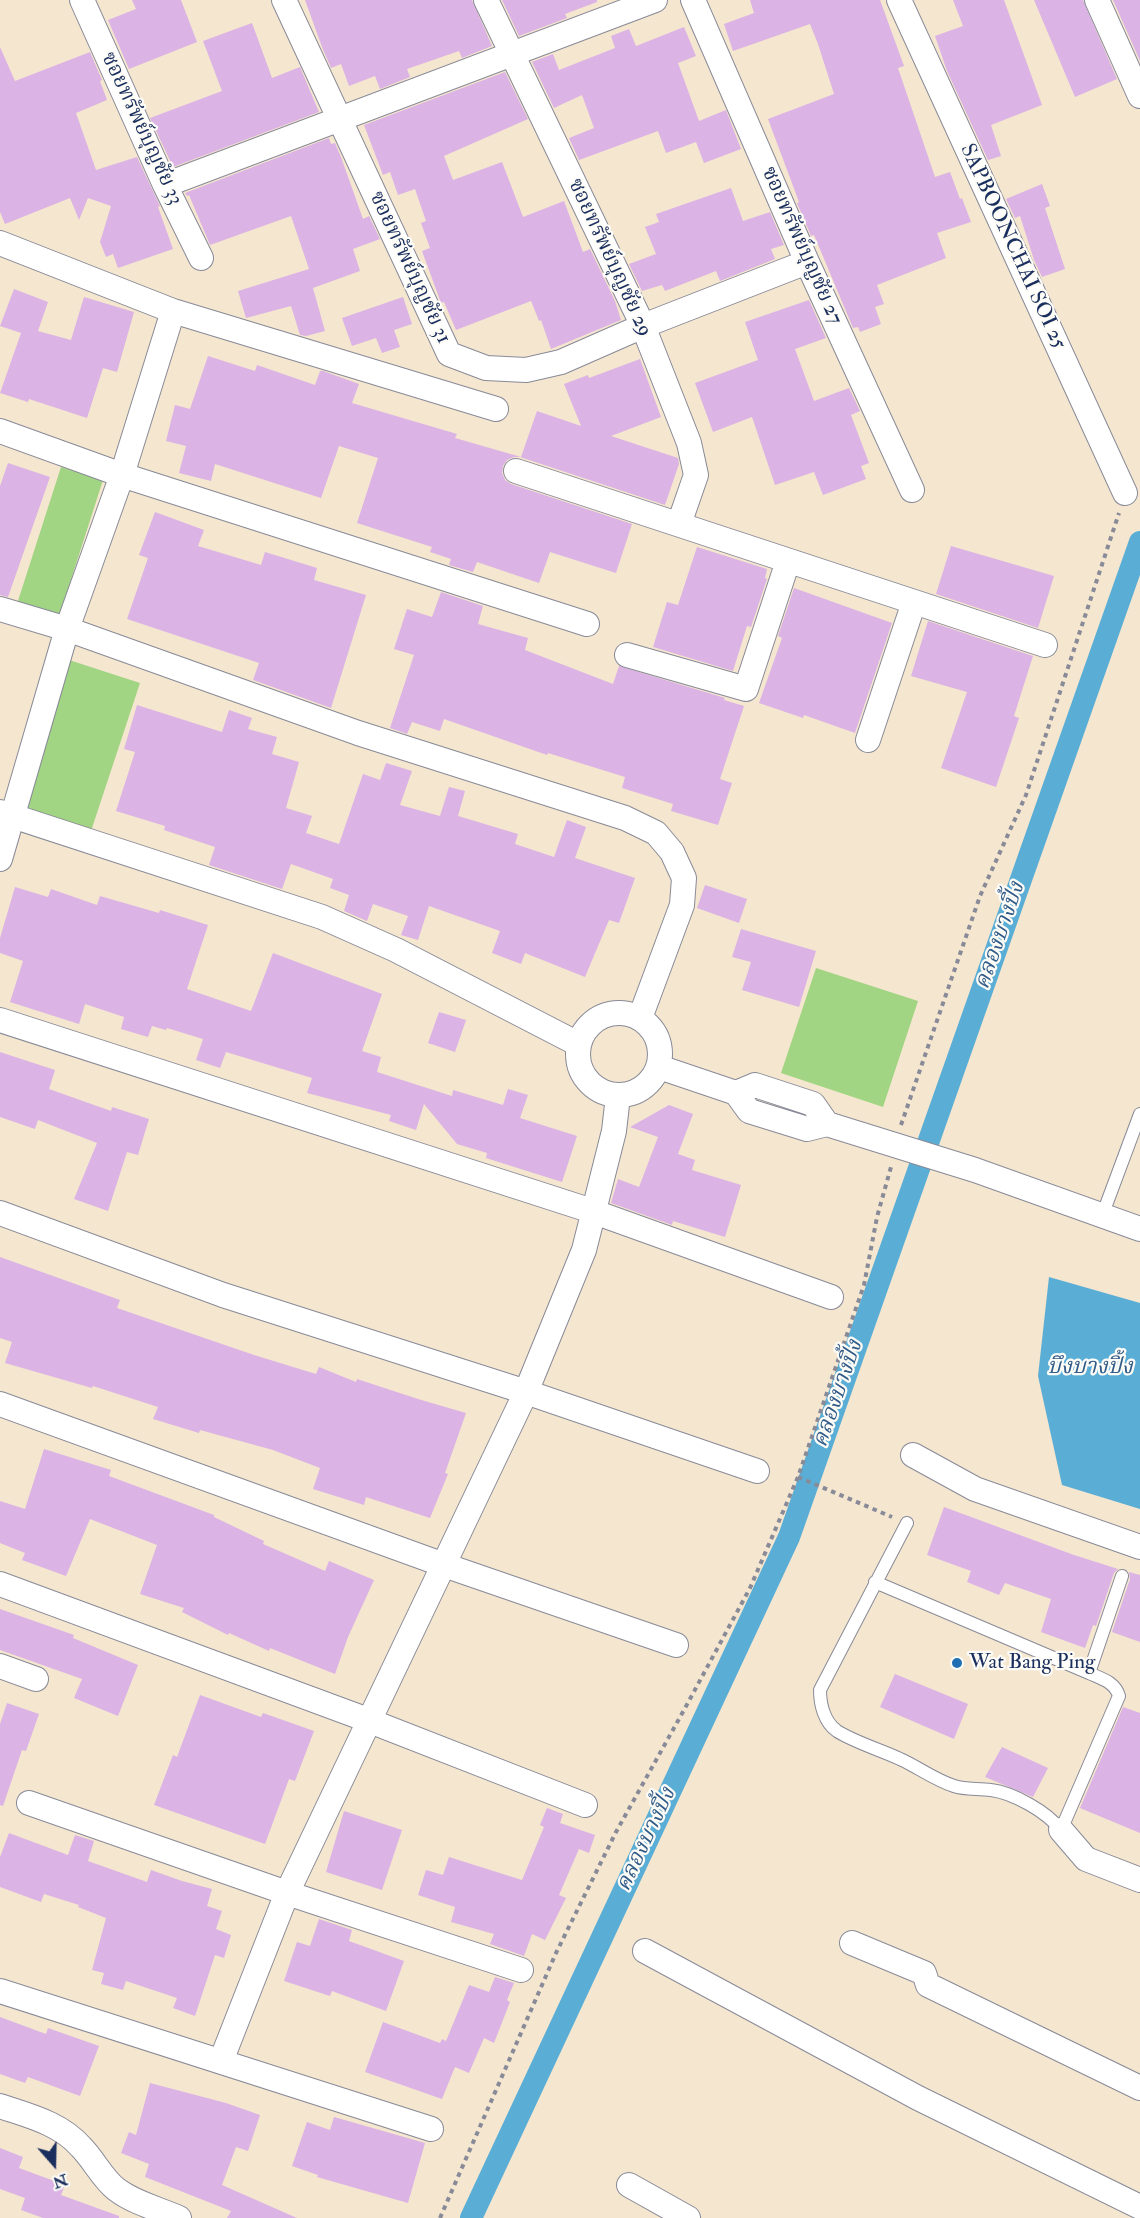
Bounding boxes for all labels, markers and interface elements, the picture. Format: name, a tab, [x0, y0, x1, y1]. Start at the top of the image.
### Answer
street label: ซอยทรัพย์บุญชัย 33	[95, 48, 187, 210]
street label: SAPBOONCHAI SOI 25	[953, 140, 1071, 354]
street label: ซอยทรัพย์บุญชัย 27	[755, 163, 847, 329]
street label: ซอยทรัพย์บุญชัย 29	[561, 175, 657, 341]
street label: ซอยทรัพย์บุญชัย 31	[363, 188, 455, 348]
water label: คลองบางปิ้ง	[970, 879, 1032, 993]
water label: คลองบางปิ้ง	[808, 1337, 870, 1451]
water label: บึงบางปิ้ง	[1047, 1355, 1133, 1381]
place label: Wat Bang Ping	[969, 1650, 1095, 1676]
marker: Wat Bang Ping	[950, 1656, 964, 1670]
water label: คลองบางปิ้ง	[611, 1784, 683, 1896]
north arrow	[24, 2134, 84, 2194]
text: N	[50, 2169, 70, 2193]

